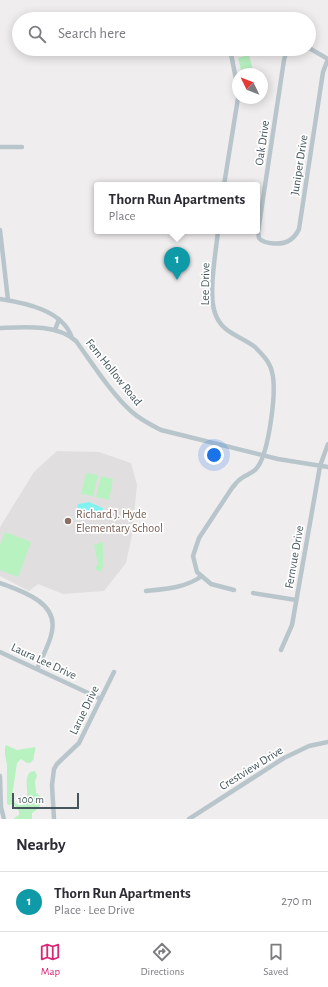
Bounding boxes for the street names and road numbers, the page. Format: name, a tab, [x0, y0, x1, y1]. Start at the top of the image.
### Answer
street label: Oak Drive	[253, 120, 271, 166]
street label: Juniper Drive	[288, 134, 310, 196]
street label: Lee Drive	[199, 262, 211, 306]
street label: Fern Hollow Road	[84, 336, 144, 408]
street label: Fernvue Drive	[283, 525, 305, 589]
street label: Laura Lee Drive	[9, 641, 79, 681]
street label: Larue Drive	[67, 684, 101, 736]
street label: Crestview Drive	[217, 744, 285, 792]

